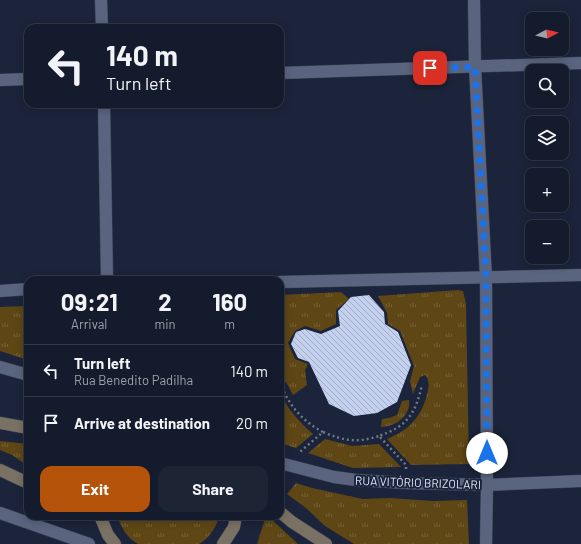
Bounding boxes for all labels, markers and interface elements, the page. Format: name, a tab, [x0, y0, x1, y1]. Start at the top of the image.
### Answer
north arrow	[525, 12, 569, 56]
map controls	[525, 12, 569, 264]
text: 140 m	[106, 38, 178, 72]
icon: left	[40, 40, 92, 92]
pin	[413, 51, 447, 85]
icon: arrive	[419, 57, 441, 79]
button: search	[525, 64, 569, 108]
text: Turn left	[106, 72, 172, 94]
button: layers	[525, 116, 569, 160]
button: +	[525, 168, 569, 212]
button: −	[525, 220, 569, 264]
text: 09:21	[61, 287, 118, 316]
text: 2	[158, 287, 172, 316]
text: 160	[212, 287, 247, 316]
text: Arrival	[71, 316, 107, 332]
text: min	[154, 316, 175, 332]
text: m	[224, 316, 235, 332]
text: Turn left	[74, 354, 130, 372]
icon: left	[40, 360, 62, 382]
text: 140 m	[231, 362, 268, 380]
text: Rua Benedito Padilha	[74, 372, 193, 388]
icon: arrive	[40, 412, 62, 434]
text: Arrive at destination	[74, 414, 210, 432]
text: 20 m	[236, 414, 268, 432]
position arrow	[466, 432, 508, 474]
button: Exit	[40, 466, 150, 512]
button: Share	[158, 466, 268, 512]
street label: RUA VITÓRIO BRIZOLARI	[355, 473, 481, 491]

